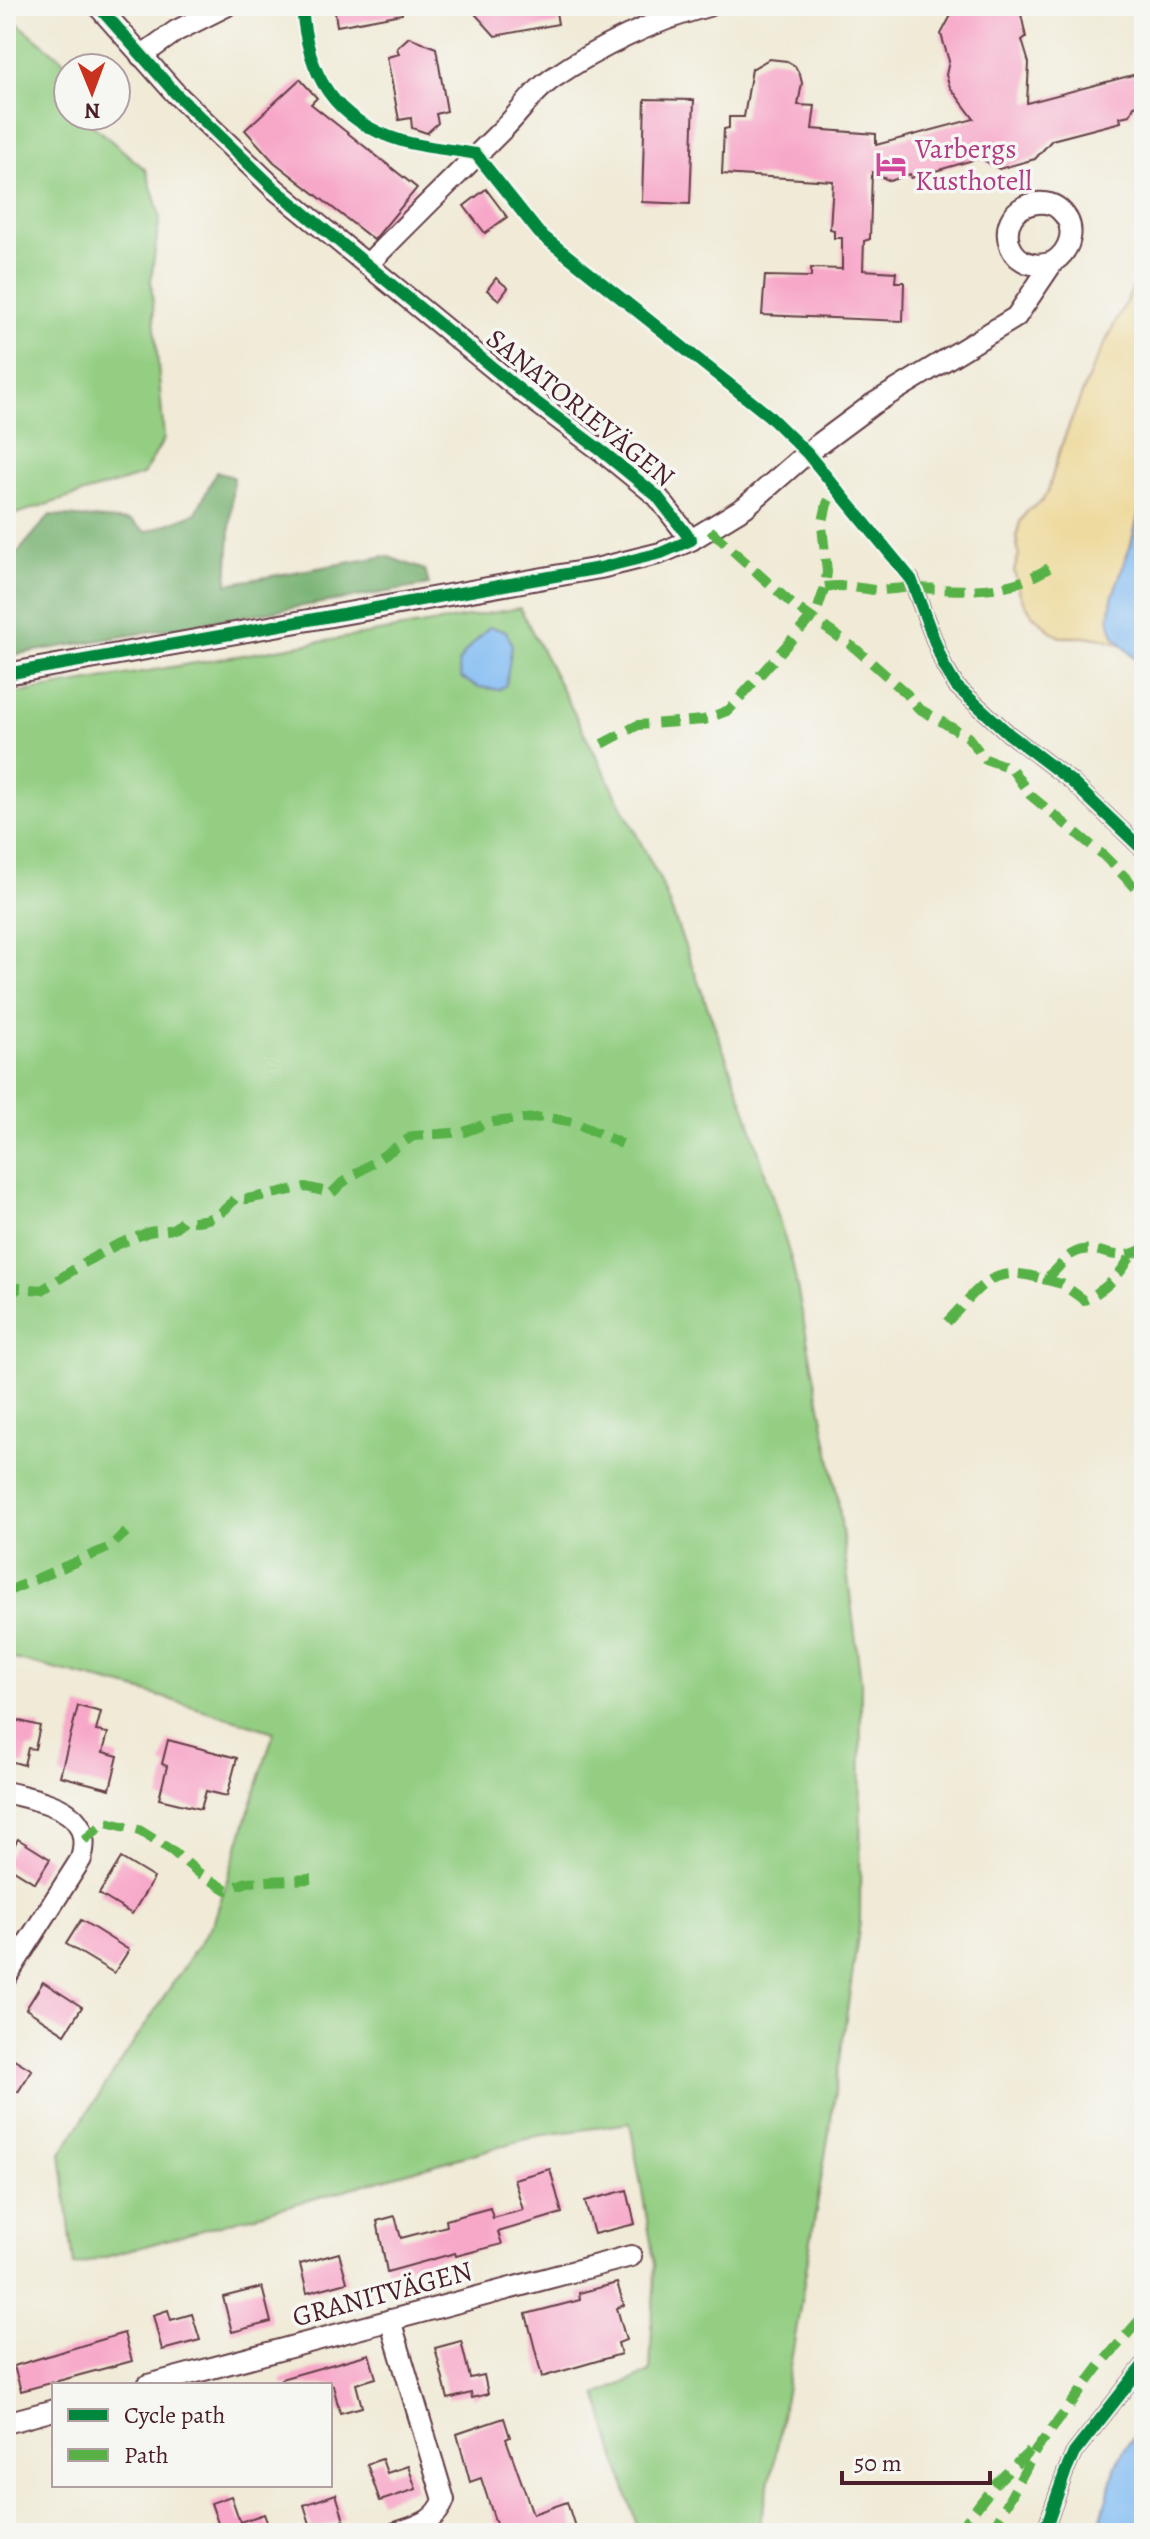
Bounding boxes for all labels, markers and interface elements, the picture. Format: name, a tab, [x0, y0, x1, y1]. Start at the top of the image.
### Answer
north arrow	[52, 52, 132, 132]
text: N	[84, 96, 101, 126]
place label: Varbergs Kusthotell	[914, 130, 1032, 200]
hotel icon: Varbergs Kusthotell	[874, 147, 908, 181]
street label: SANATORIEVÄGEN	[478, 320, 683, 496]
street label: GRANITVÄGEN	[288, 2252, 476, 2336]
legend	[52, 2383, 332, 2487]
text: Cycle path	[124, 2399, 225, 2431]
scale bar	[842, 2435, 990, 2485]
text: Path	[124, 2439, 169, 2471]
text: 50 m	[854, 2447, 902, 2479]

